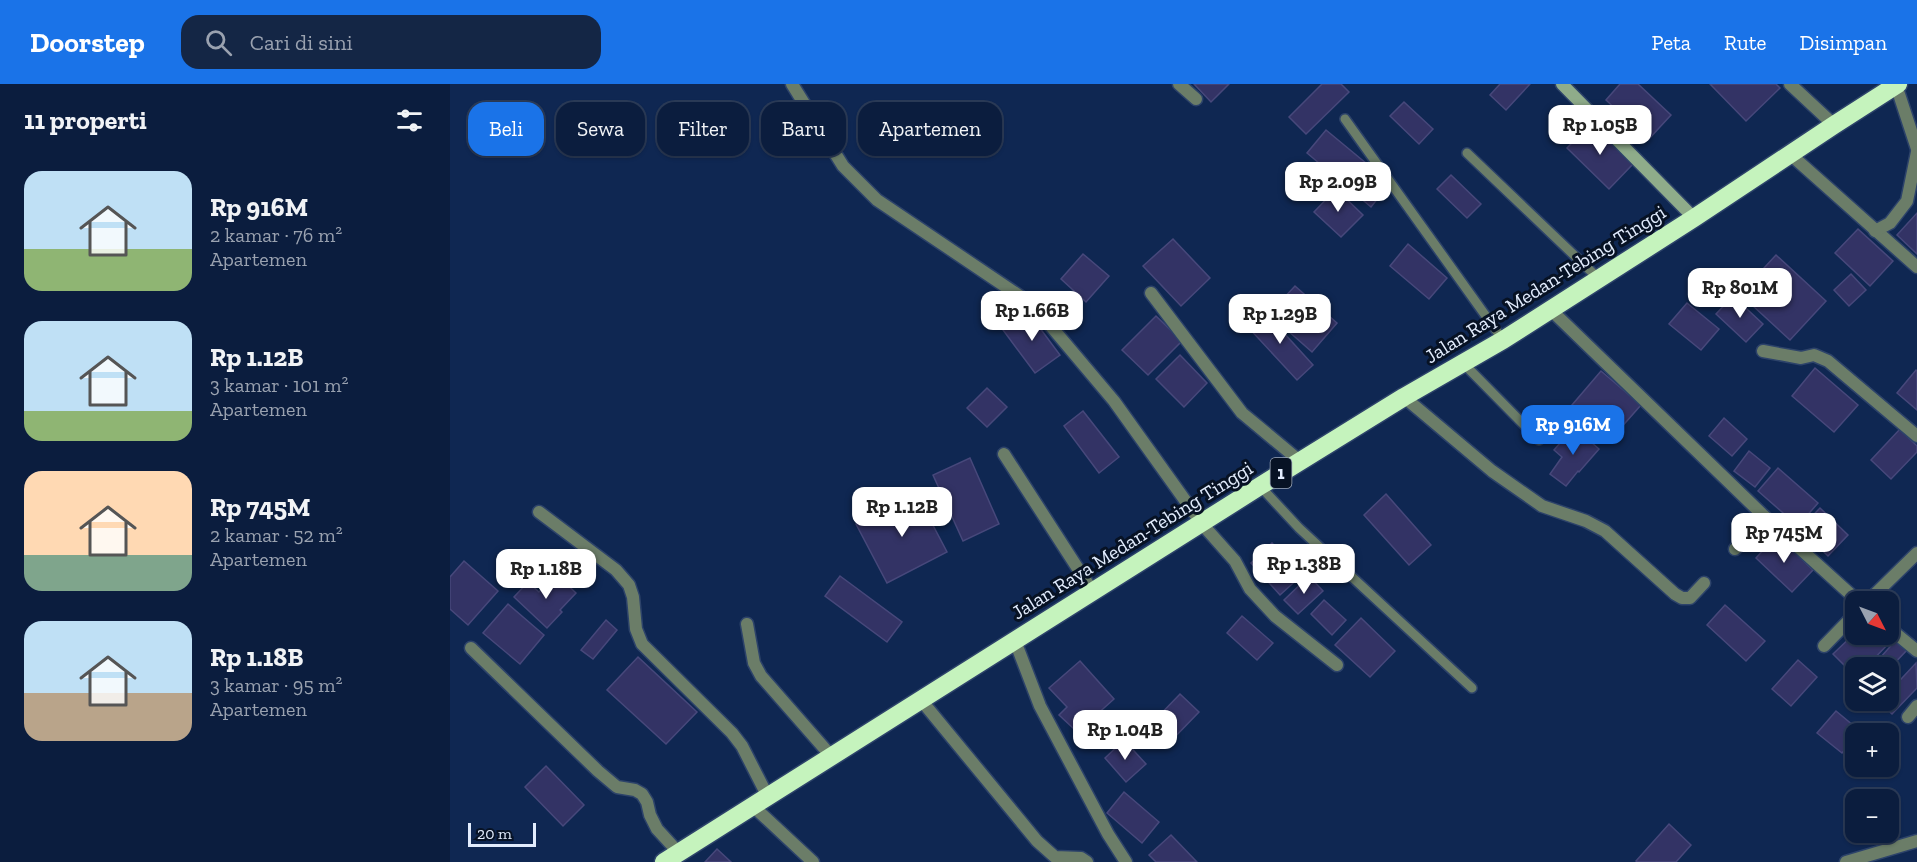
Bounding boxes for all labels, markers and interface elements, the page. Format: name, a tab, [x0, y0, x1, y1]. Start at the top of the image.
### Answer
search box	[181, 15, 601, 69]
text: Doorstep	[30, 26, 145, 59]
icon: search	[202, 26, 235, 59]
text: Cari di sini	[250, 29, 353, 56]
text: Peta	[1652, 30, 1691, 55]
text: Rute	[1724, 30, 1766, 55]
text: Disimpan	[1799, 30, 1887, 55]
chip: Beli	[468, 102, 544, 156]
chip: Sewa	[556, 102, 645, 156]
chip: Filter	[657, 102, 749, 156]
chip: Baru	[761, 102, 846, 156]
chip: Apartemen	[858, 102, 1002, 156]
text: 11 properti	[24, 104, 147, 136]
icon: filters	[393, 104, 426, 137]
pin: Rp 1.05B	[1538, 105, 1662, 156]
text: Rp 1.05B	[1563, 112, 1637, 136]
pin: Rp 2.09B	[1276, 162, 1400, 213]
text: Rp 2.09B	[1299, 169, 1377, 193]
text: Rp 916M	[210, 191, 308, 223]
icon: home	[72, 195, 144, 267]
street label: Jalan Raya Medan-Tebing Tinggi	[1420, 200, 1670, 368]
text: 2 kamar · 76 m²	[210, 223, 342, 247]
text: Apartemen	[210, 247, 307, 271]
pin: Rp 801M	[1685, 268, 1795, 319]
text: Rp 801M	[1702, 275, 1778, 299]
pin: Rp 1.66B	[970, 291, 1094, 342]
pin: Rp 1.29B	[1218, 294, 1342, 345]
text: Rp 1.66B	[995, 298, 1069, 322]
text: Rp 1.29B	[1243, 301, 1317, 325]
text: Rp 1.12B	[210, 341, 303, 373]
icon: home	[72, 345, 144, 417]
text: 3 kamar · 101 m²	[210, 373, 349, 397]
text: Apartemen	[210, 397, 307, 421]
pin: Rp 916M	[1518, 405, 1628, 456]
text: Rp 916M	[1535, 412, 1611, 436]
street label: Jalan Raya Medan-Tebing Tinggi	[1007, 456, 1257, 624]
road number: 1	[1270, 458, 1292, 488]
pin: Rp 1.12B	[840, 487, 964, 538]
text: Rp 745M	[210, 491, 311, 523]
text: Rp 1.12B	[866, 494, 938, 518]
icon: home	[72, 495, 144, 567]
pin: Rp 745M	[1729, 513, 1839, 564]
text: Rp 745M	[1745, 520, 1823, 544]
text: 2 kamar · 52 m²	[210, 523, 343, 547]
pin: Rp 1.38B	[1242, 544, 1366, 595]
text: Apartemen	[210, 547, 307, 571]
pin: Rp 1.18B	[484, 549, 608, 600]
text: Rp 1.38B	[1267, 551, 1341, 575]
text: Rp 1.18B	[510, 556, 582, 580]
north arrow	[1845, 591, 1899, 645]
map controls	[1845, 591, 1899, 843]
text: Rp 1.18B	[210, 641, 303, 673]
icon: home	[72, 645, 144, 717]
button: layers	[1845, 657, 1899, 711]
text: 3 kamar · 95 m²	[210, 673, 342, 697]
text: Apartemen	[210, 697, 307, 721]
pin: Rp 1.04B	[1063, 710, 1187, 761]
text: Rp 1.04B	[1087, 717, 1163, 741]
button: +	[1845, 723, 1899, 777]
button: −	[1845, 789, 1899, 843]
scale bar	[468, 820, 536, 848]
text: 20 m	[477, 824, 512, 843]

